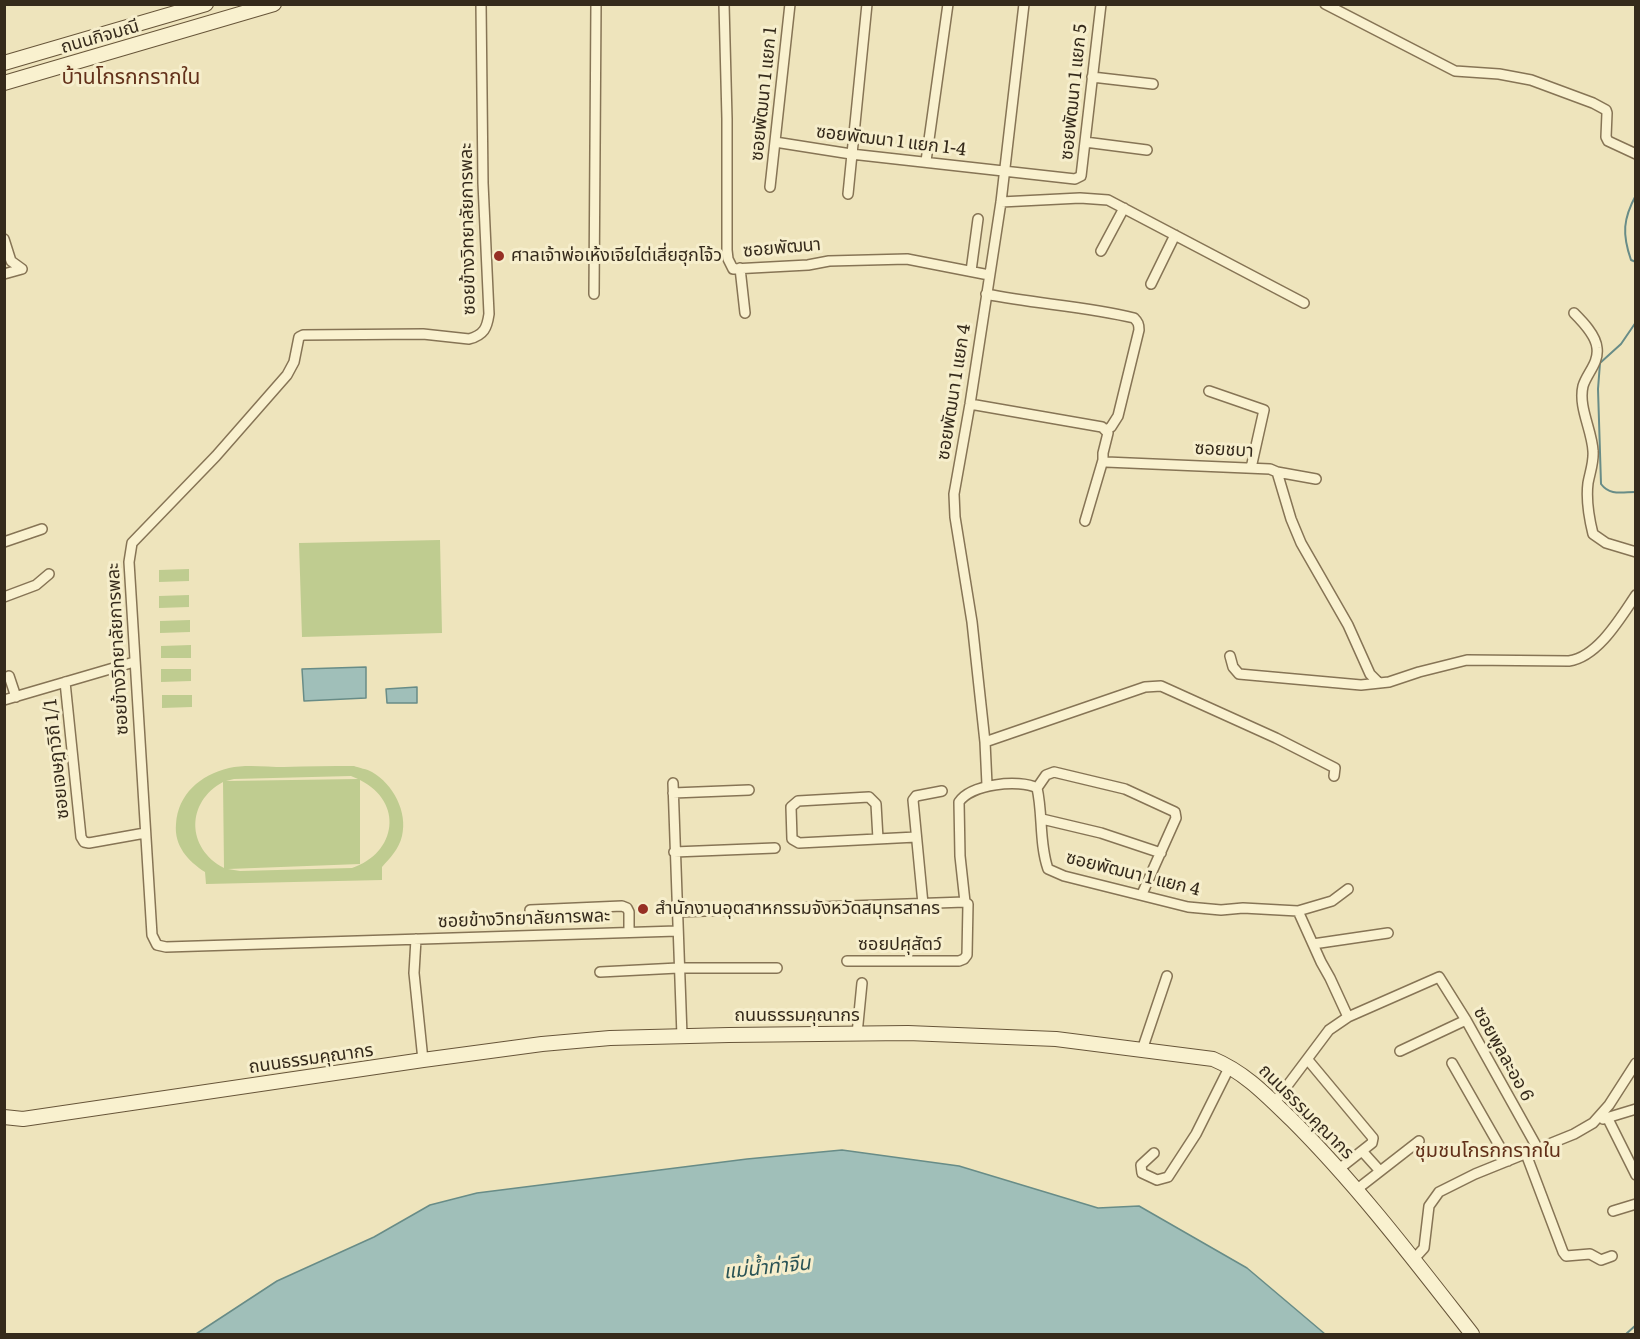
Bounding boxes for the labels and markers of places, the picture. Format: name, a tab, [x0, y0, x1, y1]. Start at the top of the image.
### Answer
place label: ศาลเจ้าพ่อเห้งเจียไต่เสี่ยฮุกโจ้ว	[511, 245, 722, 267]
marker: ศาลเจ้าพ่อเห้งเจียไต่เสี่ยฮุกโจ้ว	[492, 249, 506, 263]
place label: สำนักงานอุตสาหกรรมจังหวัดสมุทรสาคร	[655, 898, 940, 920]
marker: สำนักงานอุตสาหกรรมจังหวัดสมุทรสาคร	[636, 902, 650, 916]

